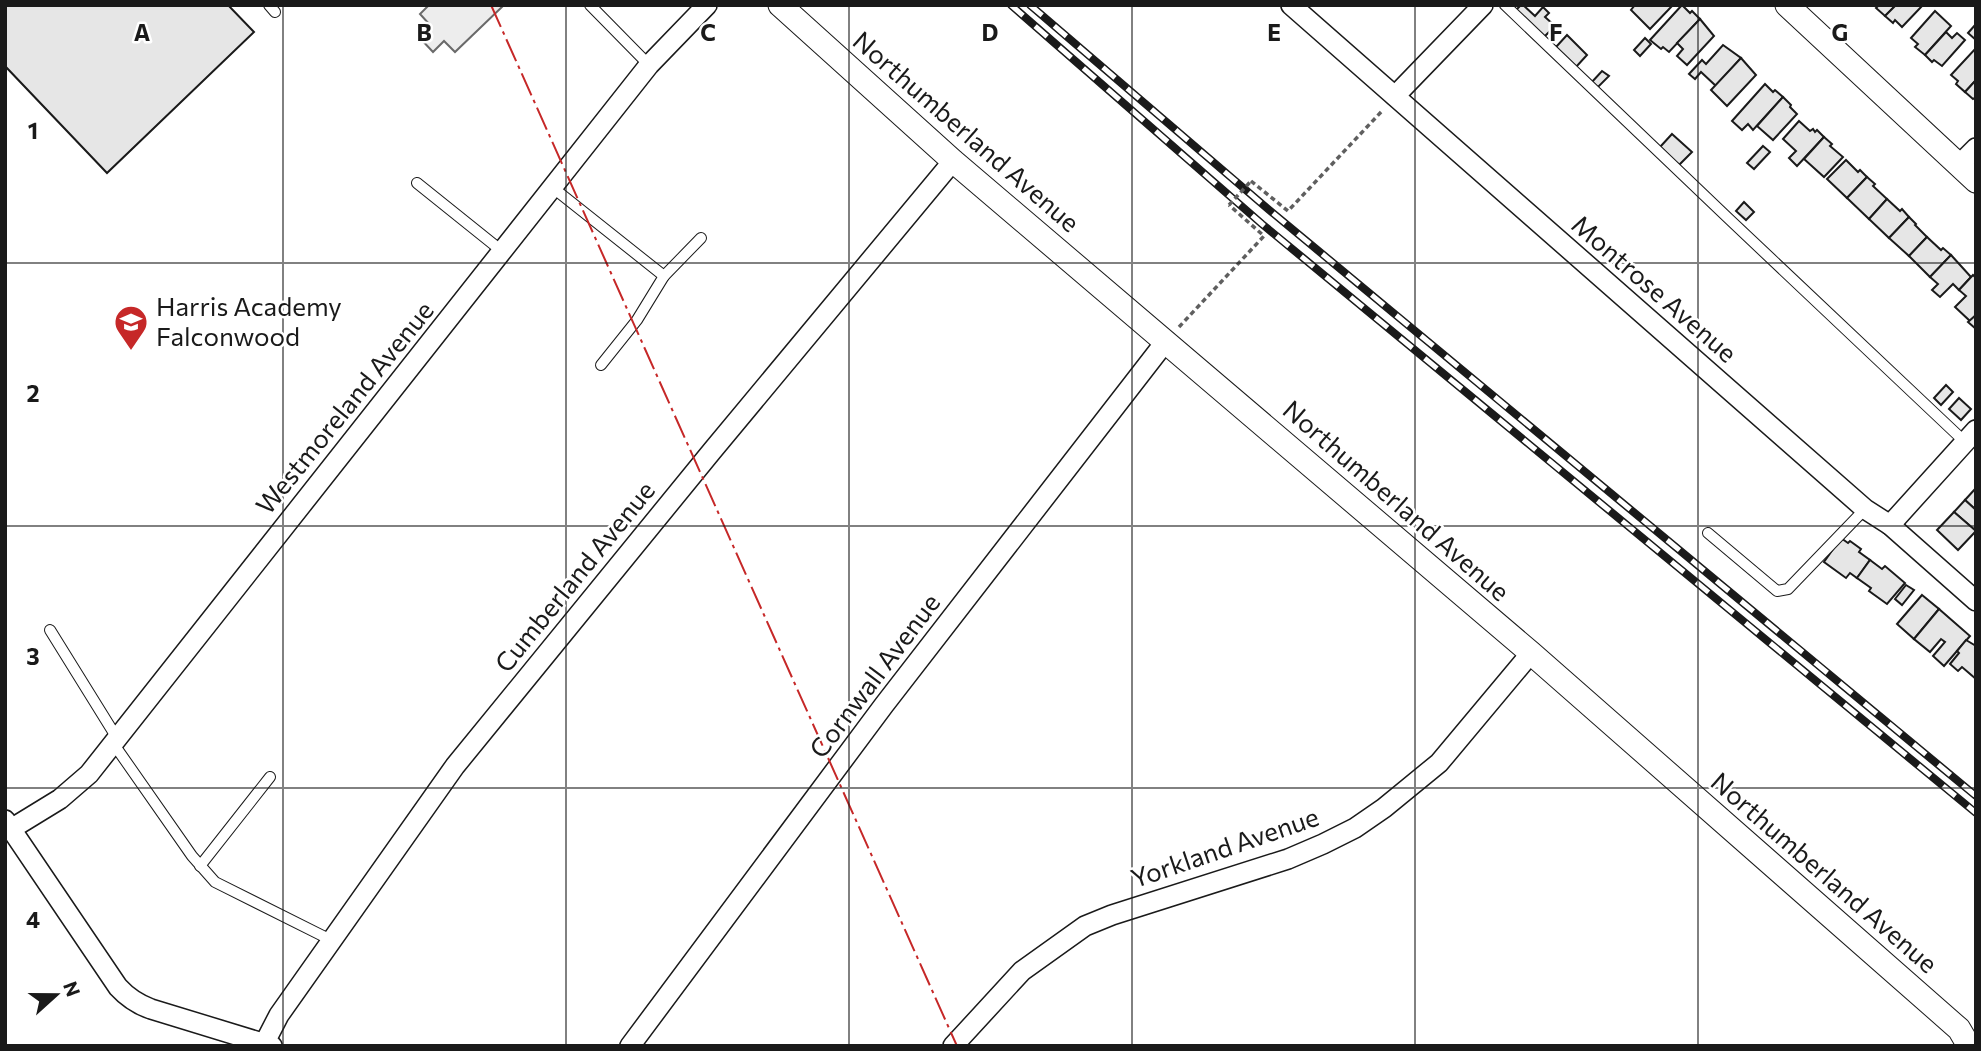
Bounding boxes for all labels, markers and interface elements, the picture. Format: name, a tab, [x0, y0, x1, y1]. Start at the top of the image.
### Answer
text: A	[134, 18, 151, 46]
text: B	[416, 18, 432, 46]
text: C	[700, 18, 716, 46]
text: D	[982, 18, 999, 46]
text: E	[1267, 18, 1281, 46]
text: F	[1549, 18, 1563, 46]
text: G	[1832, 18, 1848, 46]
street label: Northumberland Avenue	[848, 24, 1086, 238]
text: 1	[28, 116, 38, 144]
street label: Montrose Avenue	[1566, 208, 1744, 368]
place label: Harris Academy Falconwood	[156, 290, 342, 351]
street label: Westmoreland Avenue	[249, 295, 439, 520]
school or university icon: Harris Academy Falconwood	[112, 303, 150, 352]
text: 2	[26, 379, 40, 407]
street label: Northumberland Avenue	[1278, 393, 1516, 607]
street label: Cumberland Avenue	[487, 474, 660, 678]
street label: Cornwall Avenue	[802, 587, 946, 763]
text: 3	[26, 642, 40, 670]
street label: Northumberland Avenue	[1706, 765, 1944, 979]
street label: Yorkland Avenue	[1127, 800, 1322, 893]
text: 4	[26, 905, 40, 933]
north arrow	[21, 960, 91, 1030]
text: N	[59, 978, 86, 1000]

